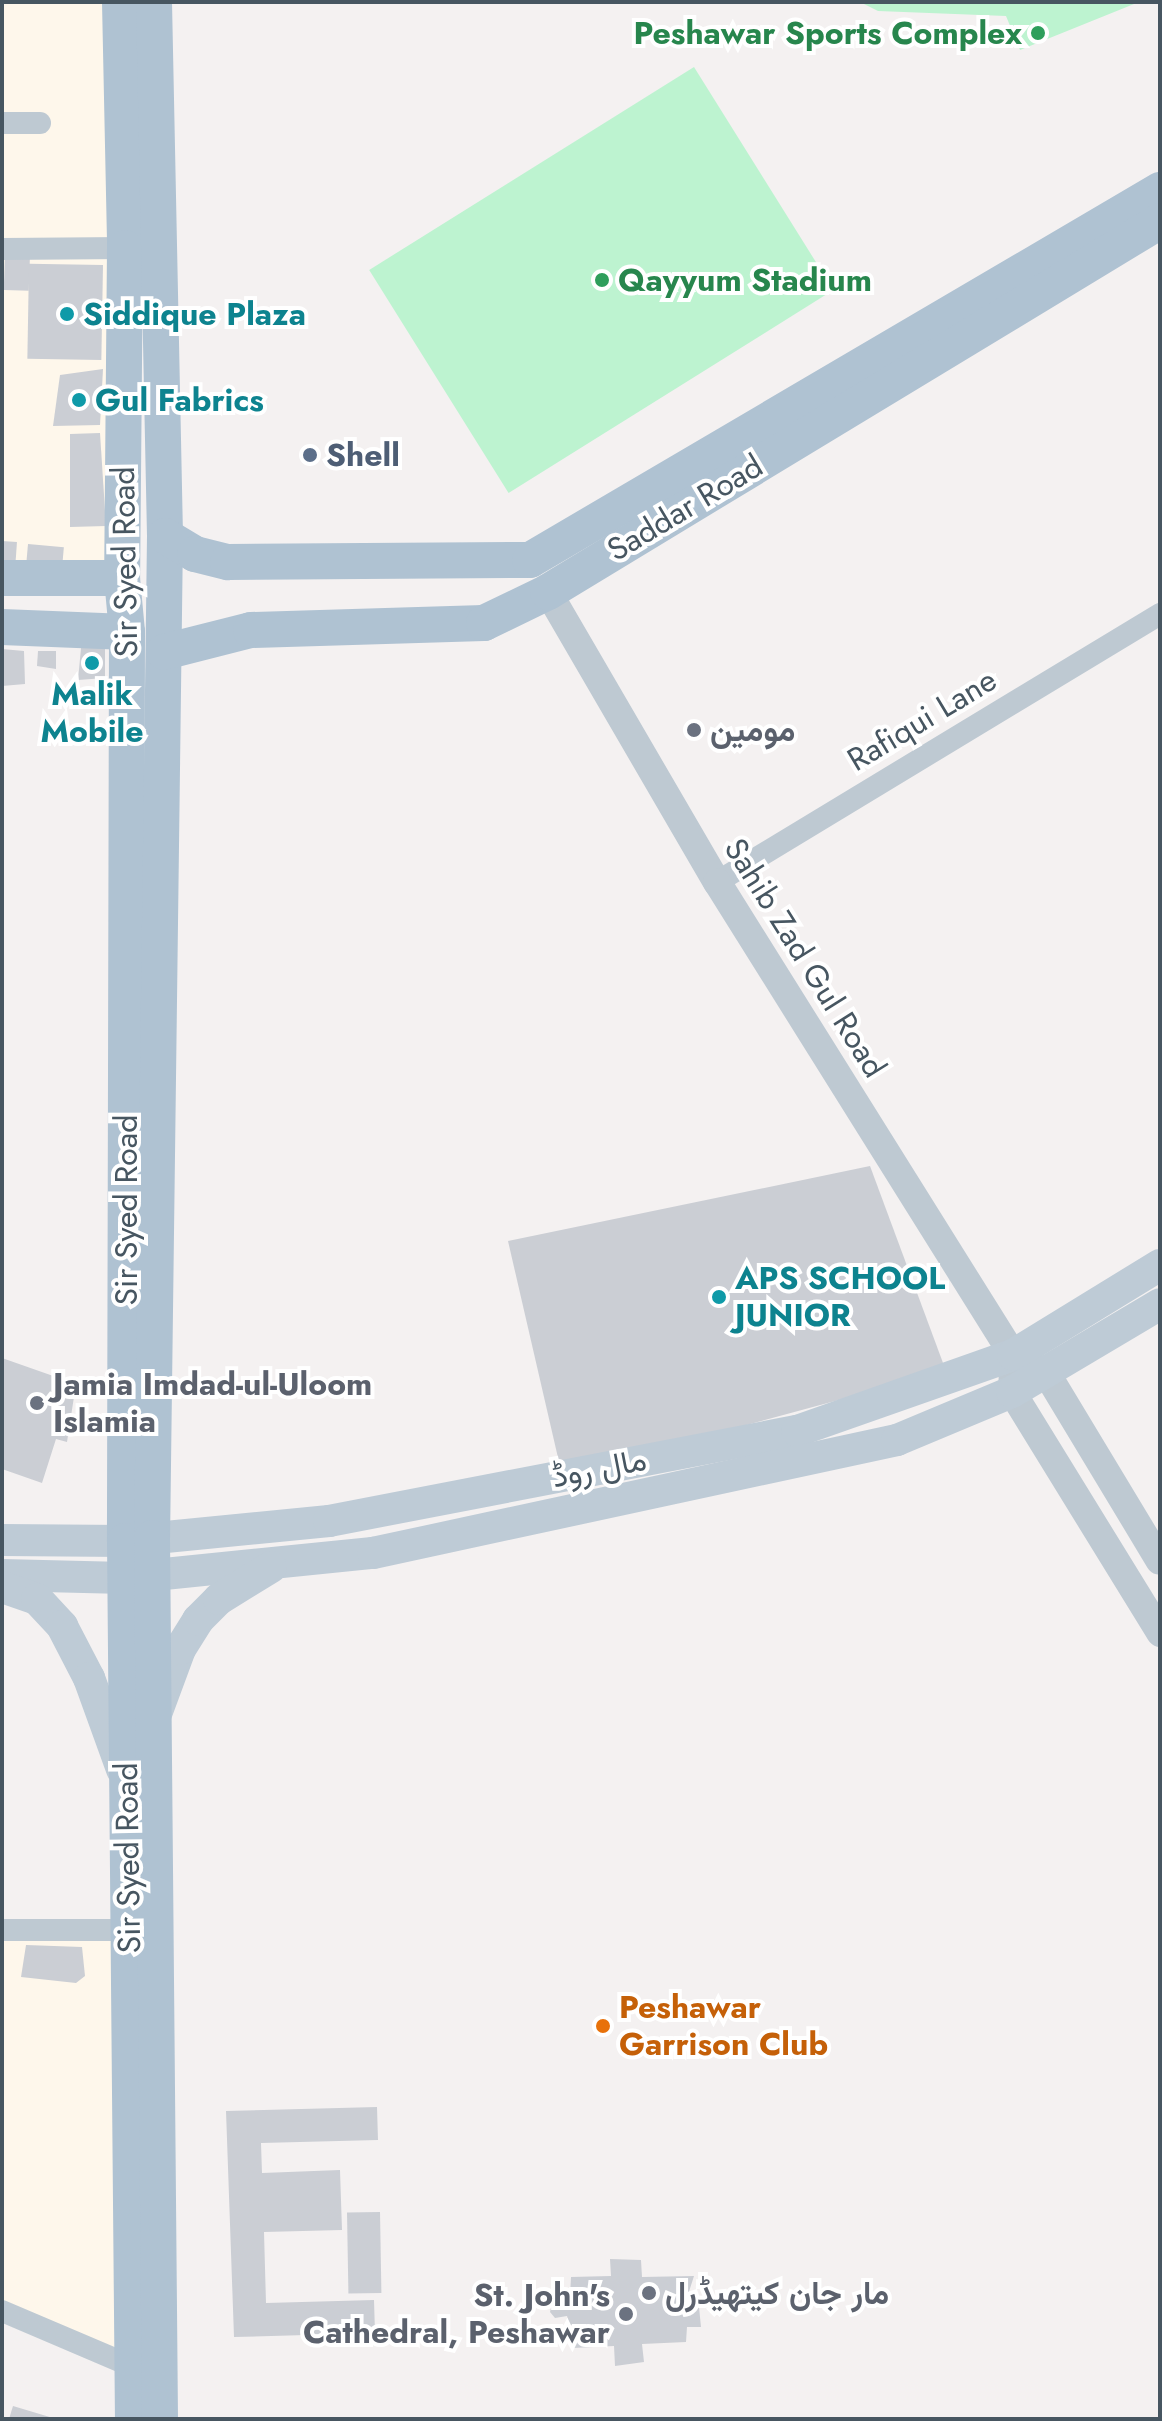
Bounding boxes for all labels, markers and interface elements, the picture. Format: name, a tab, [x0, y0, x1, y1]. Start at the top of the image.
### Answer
place label: Peshawar Sports Complex	[633, 14, 1022, 52]
marker: Peshawar Sports Complex	[1029, 24, 1047, 42]
place label: Qayyum Stadium	[618, 261, 872, 299]
marker: Qayyum Stadium	[593, 271, 611, 289]
place label: Siddique Plaza	[83, 295, 306, 333]
marker: Siddique Plaza	[58, 305, 76, 323]
place label: Gul Fabrics	[95, 381, 264, 419]
marker: Gul Fabrics	[70, 391, 88, 409]
place label: Shell	[326, 436, 400, 474]
marker: Shell	[301, 446, 319, 464]
street label: Saddar Road	[600, 447, 770, 569]
street label: Sir Syed Road	[104, 466, 146, 658]
marker: Malik Mobile	[83, 654, 101, 672]
street label: Rafiqui Lane	[841, 661, 1003, 779]
place label: Malik Mobile	[41, 676, 143, 751]
place label: مومین	[710, 711, 795, 749]
marker: مومین	[685, 721, 703, 739]
street label: Sahib Zad Gul Road	[716, 832, 894, 1084]
street label: Sir Syed Road	[107, 1115, 145, 1305]
place label: APS SCHOOL JUNIOR	[735, 1260, 945, 1335]
marker: APS SCHOOL JUNIOR	[710, 1288, 728, 1306]
place label: Jamia Imdad-ul-Uloom Islamia	[53, 1366, 372, 1441]
marker: Jamia Imdad-ul-Uloom Islamia	[28, 1394, 46, 1412]
street label: مال روڈ	[548, 1440, 650, 1496]
street label: Sir Syed Road	[107, 1762, 149, 1954]
place label: Peshawar Garrison Club	[619, 1989, 828, 2064]
marker: Peshawar Garrison Club	[594, 2017, 612, 2035]
place label: مار جان کیتھیڈرل	[665, 2274, 889, 2312]
place label: St. John's Cathedral, Peshawar	[303, 2277, 610, 2352]
marker: مار جان کیتھیڈرل	[640, 2284, 658, 2302]
marker: St. John's Cathedral, Peshawar	[617, 2305, 635, 2323]

